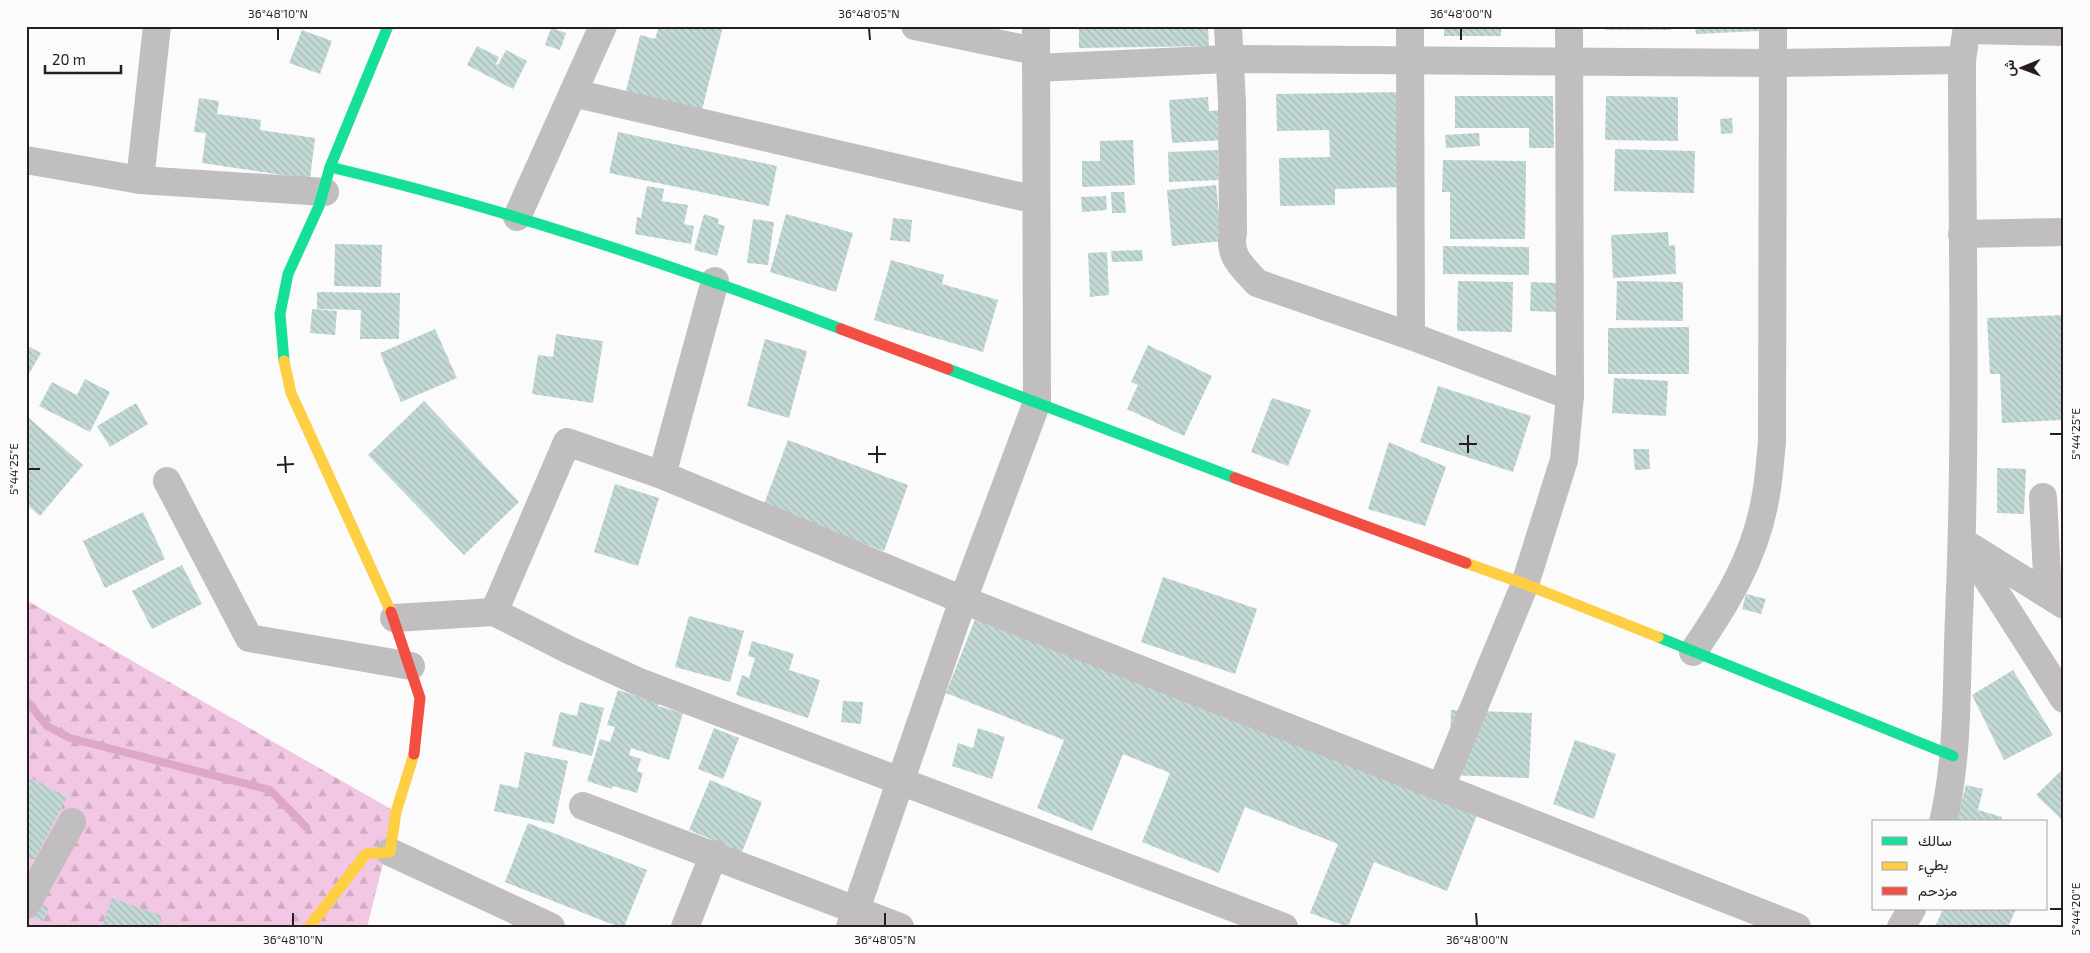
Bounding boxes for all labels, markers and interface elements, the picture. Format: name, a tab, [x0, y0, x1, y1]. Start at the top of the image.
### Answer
text: 36°48'10"N	[248, 6, 308, 20]
text: 36°48'05"N	[838, 6, 900, 20]
text: 36°48'00"N	[1430, 6, 1492, 20]
scale bar	[45, 42, 121, 74]
north arrow	[1998, 42, 2048, 92]
text: 20 m	[52, 50, 86, 68]
text: ش	[2000, 59, 2018, 77]
text: 5°44'25"E	[2068, 408, 2082, 460]
text: 5°44'25"E	[6, 443, 20, 495]
legend	[1872, 820, 2048, 910]
text: سالك	[1918, 831, 1952, 849]
text: بطيء	[1918, 855, 1948, 878]
text: مزدحم	[1918, 881, 1957, 901]
text: 5°44'20"E	[2068, 882, 2082, 935]
text: 36°48'10"N	[263, 932, 323, 946]
text: 36°48'05"N	[854, 932, 916, 946]
text: 36°48'00"N	[1446, 932, 1508, 946]

